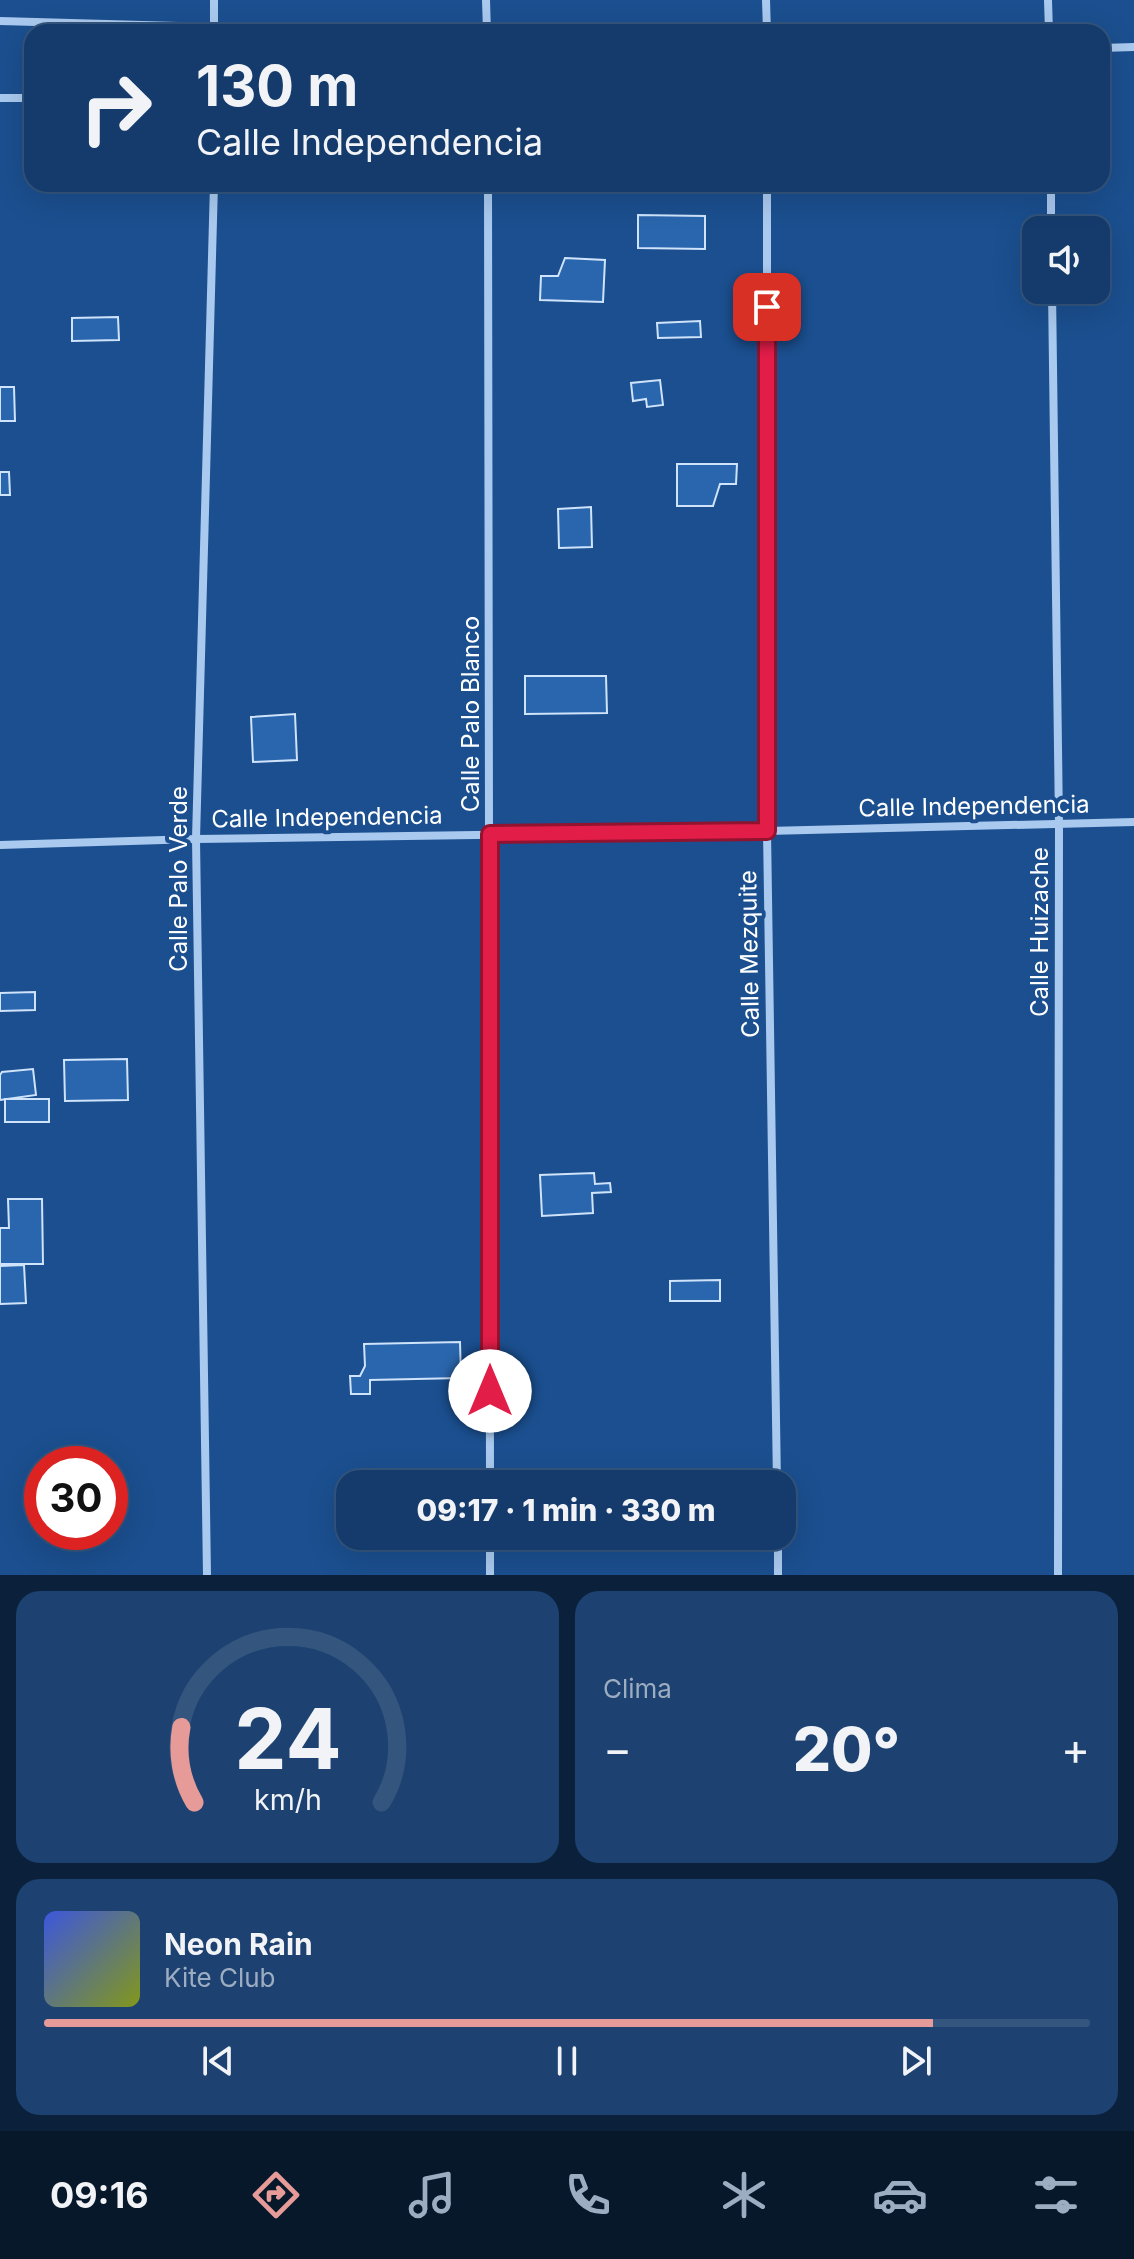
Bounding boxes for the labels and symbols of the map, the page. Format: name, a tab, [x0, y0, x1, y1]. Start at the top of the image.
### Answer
pin	[733, 273, 801, 341]
street label: Calle Palo Blanco	[456, 616, 485, 812]
street label: Calle Palo Verde	[164, 786, 193, 972]
street label: Calle Independencia	[858, 789, 1090, 823]
street label: Calle Independencia	[211, 800, 443, 834]
street label: Calle Huizache	[1025, 847, 1054, 1017]
street label: Calle Mezquite	[733, 870, 765, 1038]
position arrow	[448, 1349, 532, 1433]
speed limit sign: 30	[24, 1446, 128, 1550]

